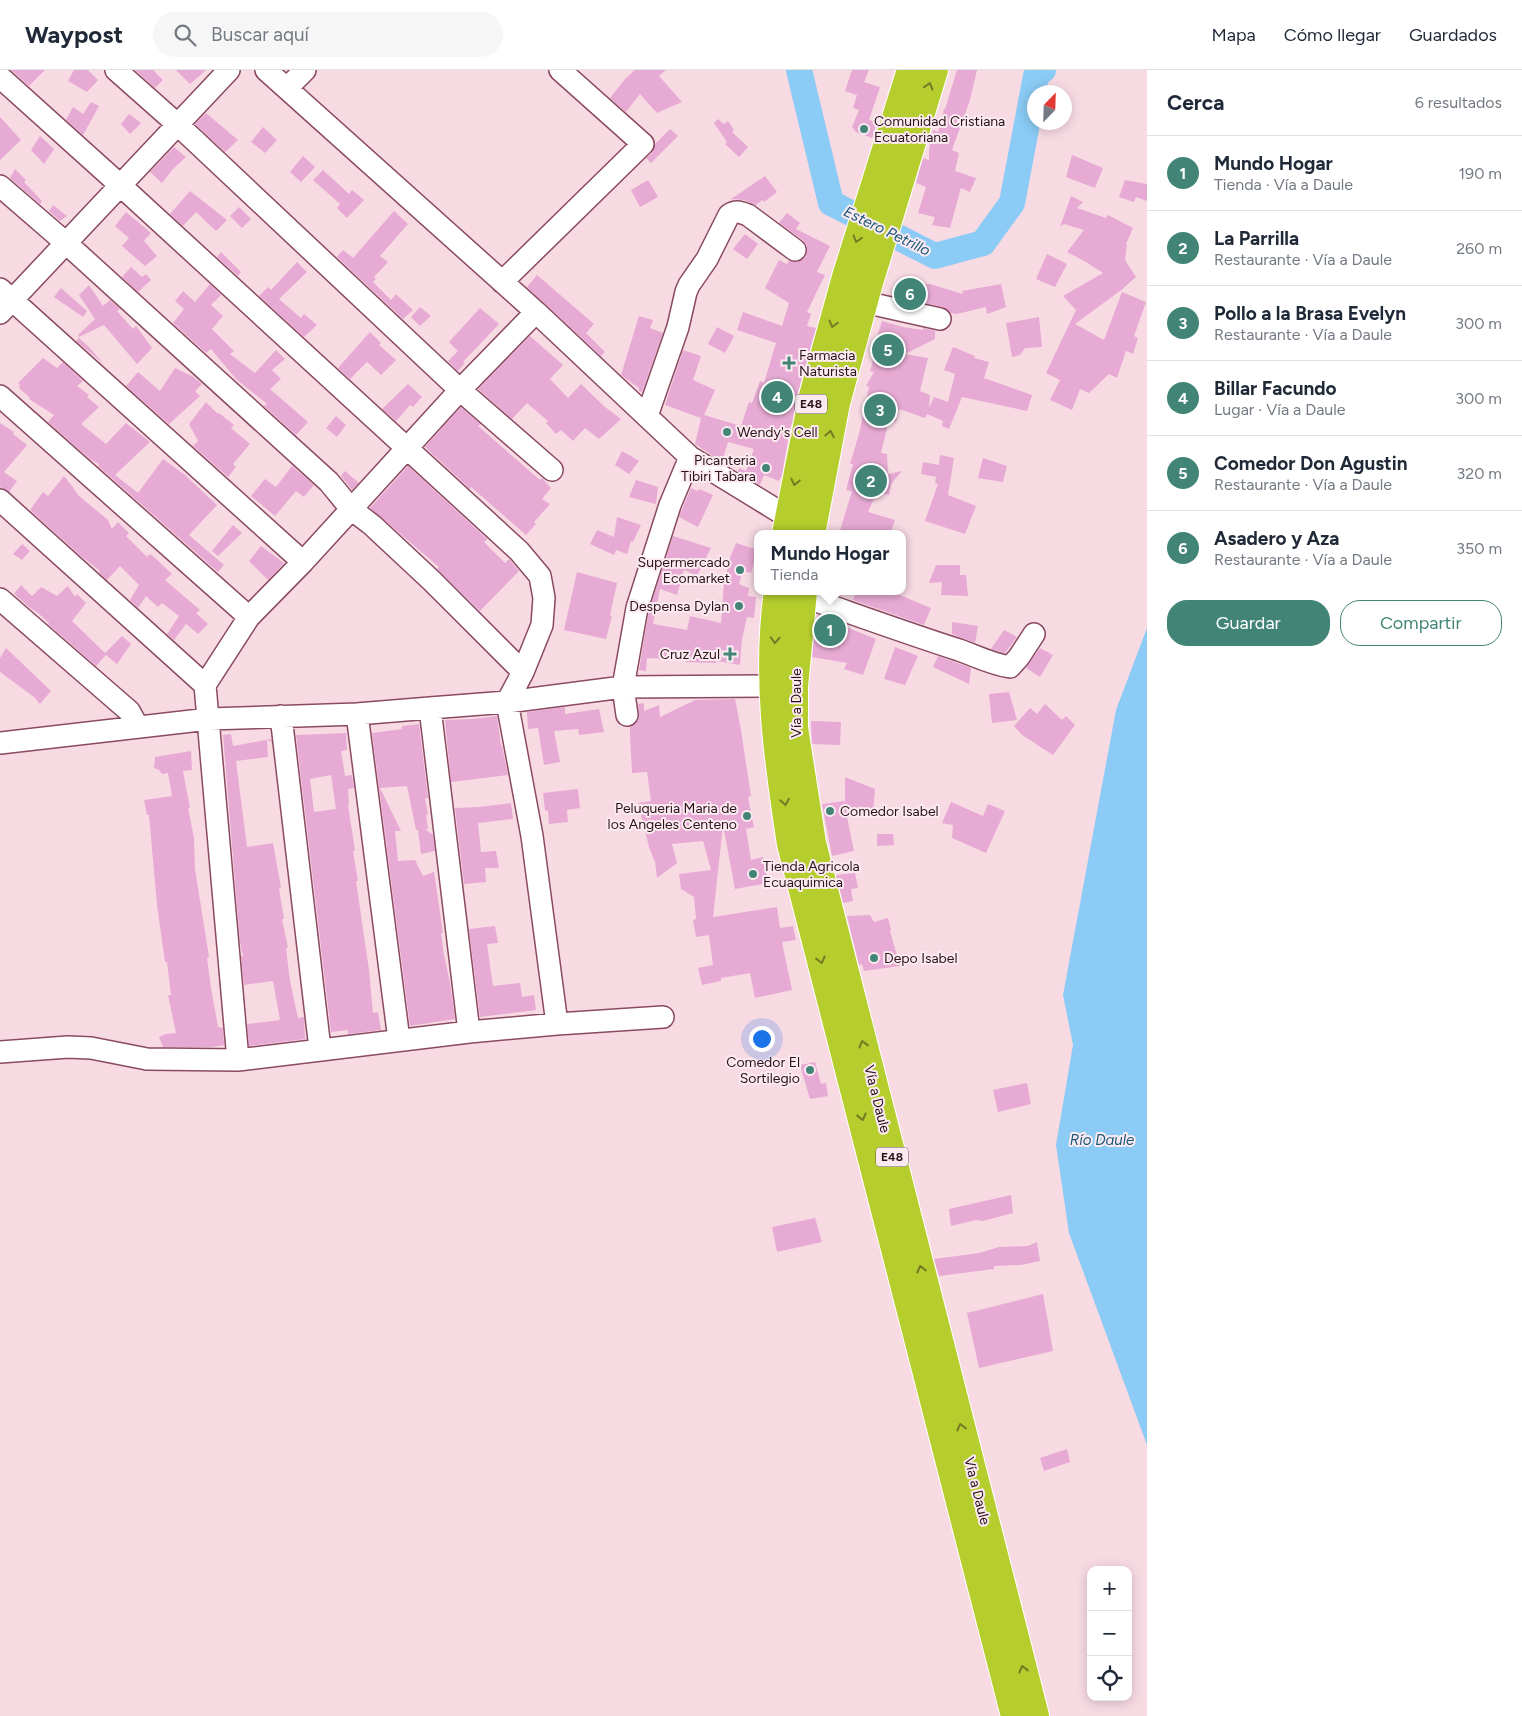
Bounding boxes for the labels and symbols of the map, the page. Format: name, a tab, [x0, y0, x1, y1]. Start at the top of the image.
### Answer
one-way arrow	[924, 83, 934, 91]
north arrow	[1027, 85, 1072, 130]
place label: Comunidad Cristiana Ecuatoriana	[874, 113, 1005, 146]
marker: Comunidad Cristiana Ecuatoriana	[858, 123, 870, 135]
water label: Estero Petrillo	[841, 202, 933, 260]
one-way arrow	[853, 234, 863, 243]
pin: 6	[894, 275, 926, 313]
one-way arrow	[828, 319, 838, 327]
pin: 5	[872, 331, 904, 369]
place label: Farmacia Naturista	[799, 347, 857, 380]
marker: Farmacia Naturista	[783, 357, 795, 369]
pin: 4	[761, 378, 793, 416]
pin: 3	[864, 391, 896, 429]
road number: E48	[795, 394, 827, 414]
place label: Wendy's Cell	[737, 424, 818, 441]
marker: Wendy's Cell	[721, 426, 733, 438]
one-way arrow	[824, 430, 835, 439]
place label: Picanteria Tibiri Tabara	[681, 452, 756, 485]
marker: Picanteria Tibiri Tabara	[760, 462, 772, 474]
pin: 2	[855, 462, 887, 500]
one-way arrow	[791, 478, 801, 486]
place label: Supermercado Ecomarket	[638, 554, 730, 587]
marker: Supermercado Ecomarket	[734, 564, 746, 576]
place label: Despensa Dylan	[629, 598, 729, 615]
marker: Despensa Dylan	[733, 600, 745, 612]
pin: 1	[814, 611, 846, 649]
one-way arrow	[769, 636, 780, 644]
place label: Cruz Azul	[660, 646, 720, 663]
marker: Cruz Azul	[724, 648, 736, 660]
street label: Vía a Daule	[788, 668, 805, 738]
one-way arrow	[779, 797, 789, 806]
place label: Peluqueria Maria de los Angeles Centeno	[608, 800, 737, 833]
place label: Comedor Isabel	[840, 803, 939, 820]
marker: Comedor Isabel	[824, 805, 836, 817]
marker: Peluqueria Maria de los Angeles Centeno	[741, 810, 753, 822]
place label: Tienda Agricola Ecuaquimica	[763, 858, 860, 891]
marker: Tienda Agricola Ecuaquimica	[747, 868, 759, 880]
place label: Depo Isabel	[884, 950, 958, 967]
marker: Depo Isabel	[868, 952, 880, 964]
one-way arrow	[815, 955, 826, 964]
your location	[749, 1026, 775, 1052]
one-way arrow	[858, 1039, 869, 1048]
place label: Comedor El Sortilegio	[726, 1054, 800, 1087]
street label: Vía a Daule	[860, 1063, 894, 1135]
marker: Comedor El Sortilegio	[804, 1064, 816, 1076]
one-way arrow	[856, 1113, 866, 1121]
water label: Río Daule	[1070, 1131, 1134, 1149]
road number: E48	[876, 1148, 908, 1166]
one-way arrow	[916, 1266, 926, 1274]
one-way arrow	[956, 1422, 967, 1431]
street label: Vía a Daule	[960, 1455, 994, 1527]
one-way arrow	[1018, 1664, 1029, 1673]

